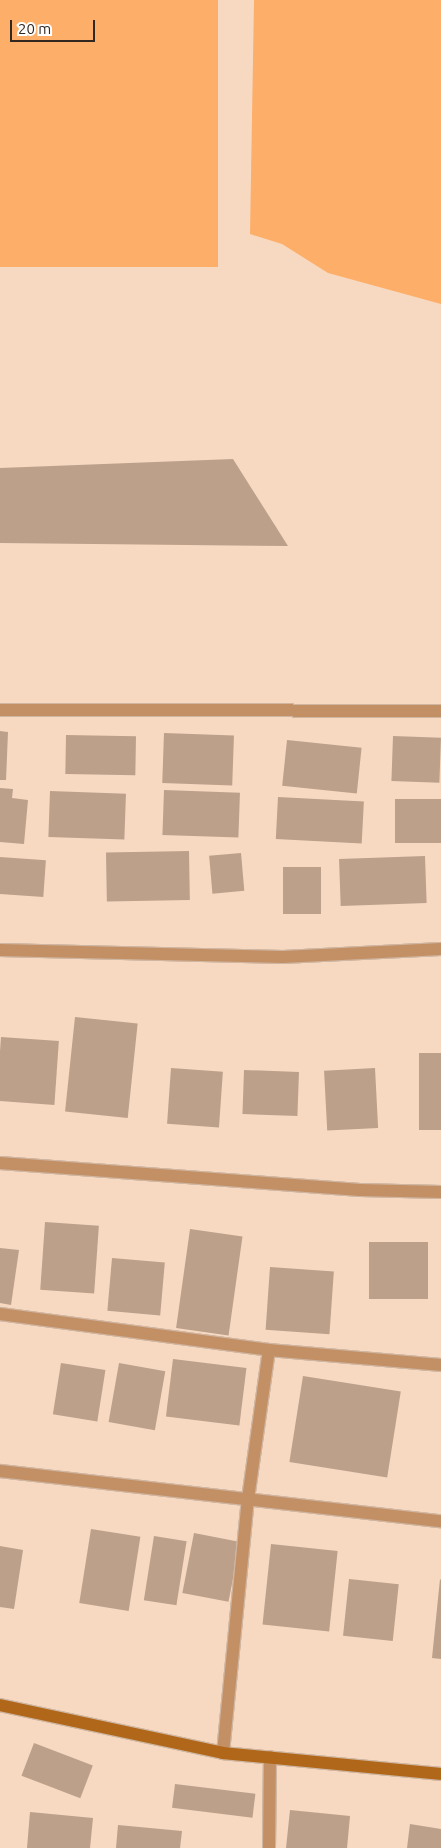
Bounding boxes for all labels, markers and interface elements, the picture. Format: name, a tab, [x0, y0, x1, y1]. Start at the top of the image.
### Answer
scale bar	[12, 10, 98, 42]
text: 20 m	[18, 20, 51, 37]

